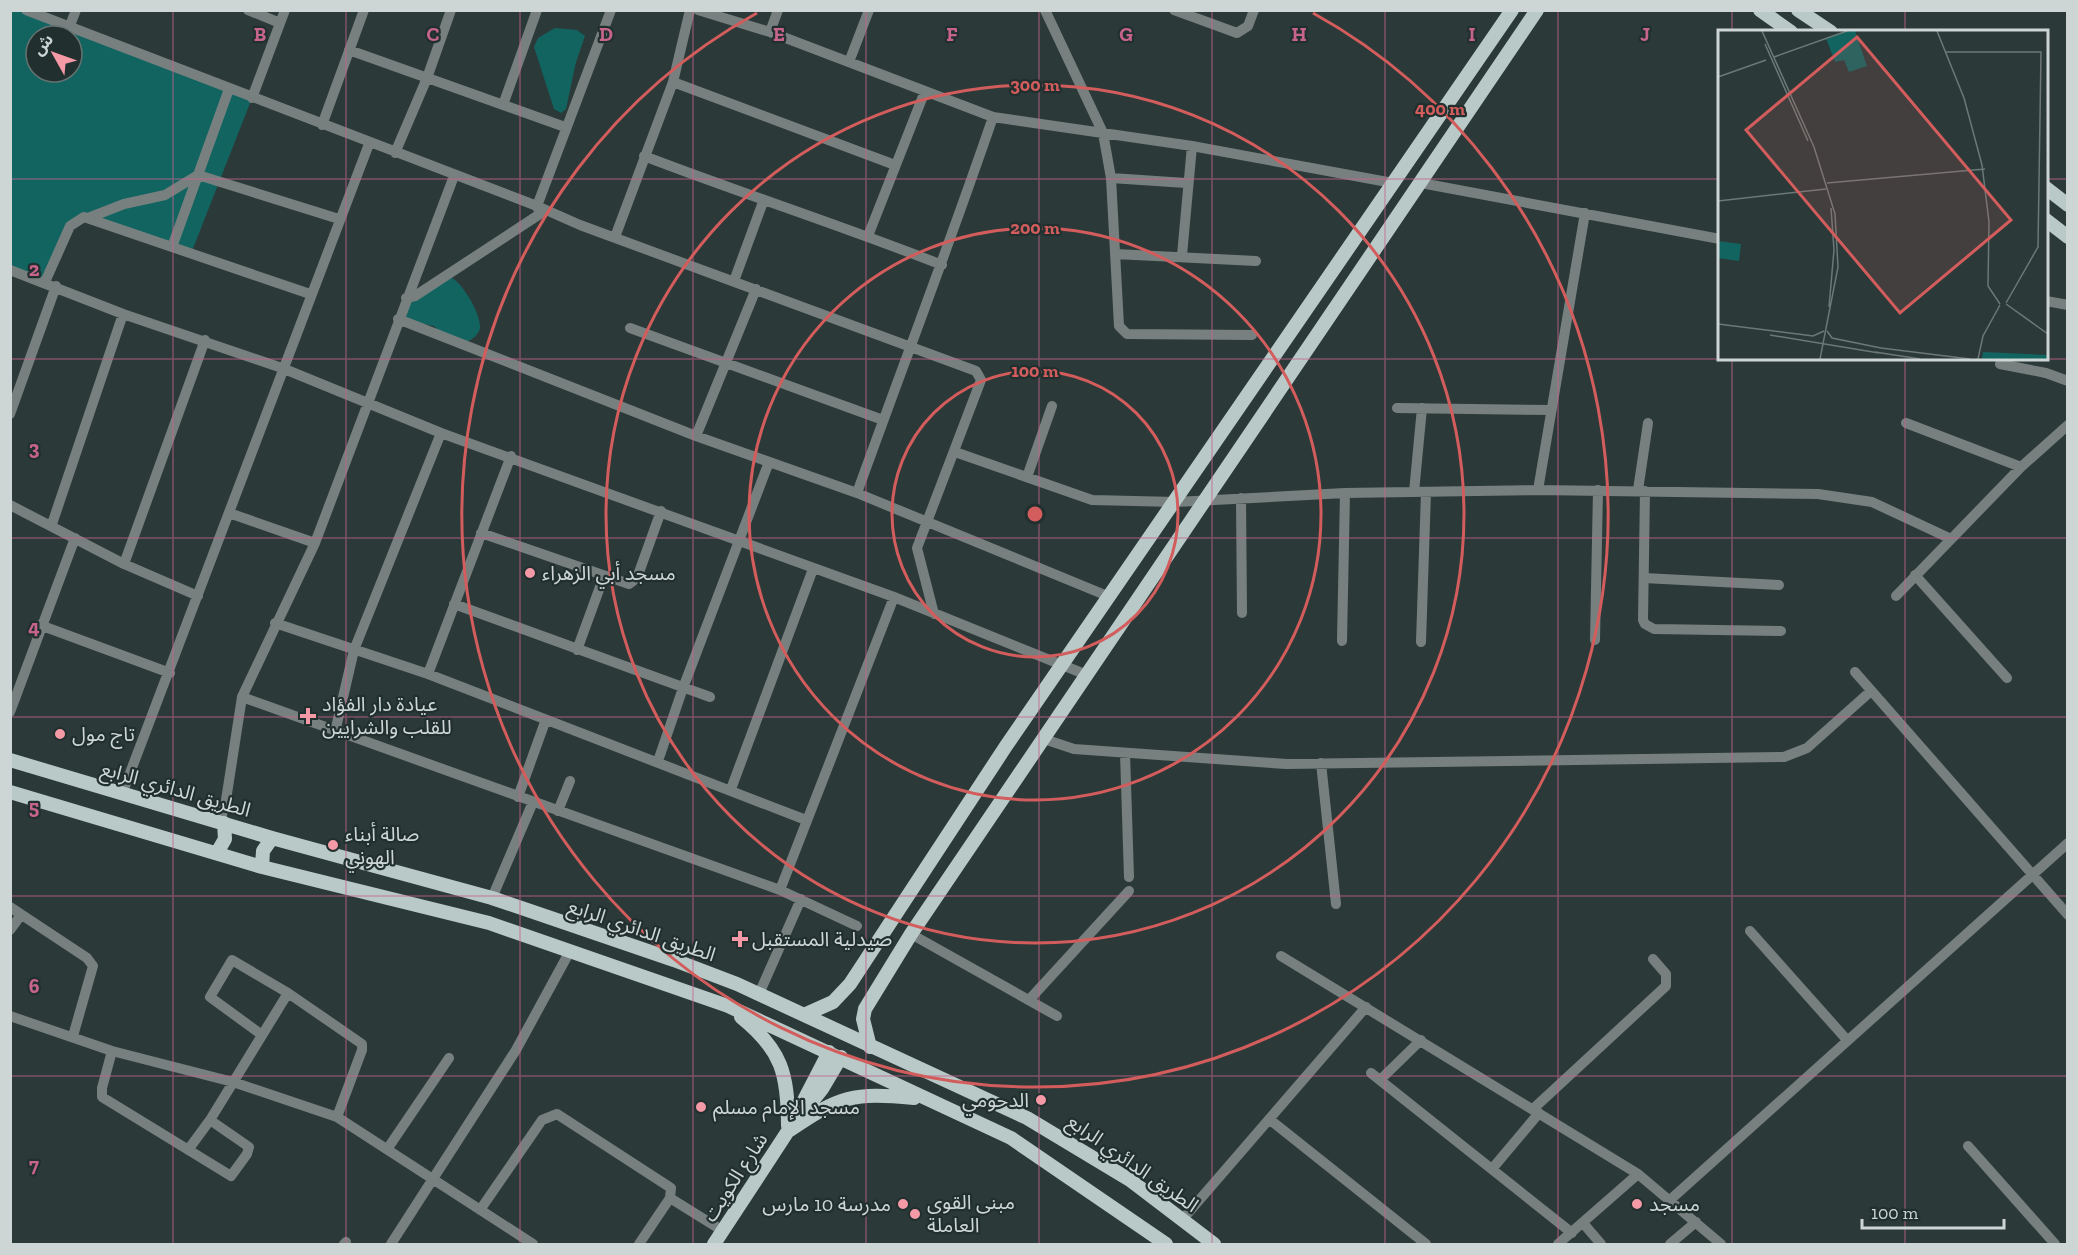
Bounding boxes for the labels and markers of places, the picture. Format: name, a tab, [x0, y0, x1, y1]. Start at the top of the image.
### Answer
centre of rings	[1025, 504, 1045, 524]
place label: مسجد أبي الزهراء	[542, 561, 676, 589]
marker: مسجد أبي الزهراء	[523, 566, 537, 580]
place label: عيادة دار الفؤاد للقلب والشرايين	[322, 692, 452, 739]
marker: عيادة دار الفؤاد للقلب والشرايين	[299, 707, 317, 725]
place label: تاج مول	[72, 722, 135, 749]
marker: تاج مول	[53, 727, 67, 741]
place label: صالة أبناء الهوني	[345, 822, 419, 873]
marker: صالة أبناء الهوني	[326, 838, 340, 852]
place label: صيدلية المستقبل	[752, 927, 892, 951]
marker: صيدلية المستقبل	[733, 932, 747, 946]
place label: الدحومي	[962, 1088, 1029, 1116]
marker: الدحومي	[1034, 1093, 1048, 1107]
place label: مسجد الإمام مسلم	[713, 1095, 860, 1122]
marker: مسجد الإمام مسلم	[694, 1100, 708, 1114]
place label: مبنى القوى العاملة	[927, 1190, 1015, 1237]
place label: مدرسة 10 مارس	[762, 1192, 891, 1216]
place label: مسجد	[1649, 1192, 1700, 1216]
marker: مدرسة 10 مارس	[896, 1197, 910, 1211]
marker: مسجد	[1630, 1197, 1644, 1211]
marker: مبنى القوى العاملة	[908, 1207, 922, 1221]

